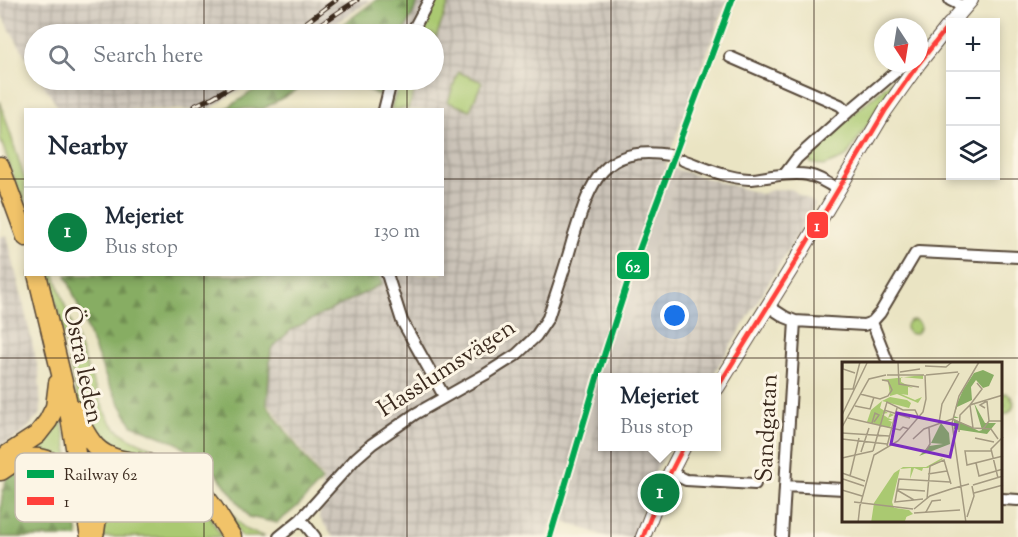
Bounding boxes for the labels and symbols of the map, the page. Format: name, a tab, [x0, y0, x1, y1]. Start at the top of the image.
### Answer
north arrow	[874, 18, 928, 72]
line badge: 1	[806, 211, 829, 239]
text: 1	[814, 216, 820, 239]
line badge: 62	[616, 251, 650, 280]
text: 62	[625, 257, 641, 280]
your location	[660, 301, 689, 330]
street label: Östra leden	[53, 303, 111, 427]
street label: Hasslumsvägen	[371, 312, 523, 426]
inset map	[842, 362, 1003, 522]
street label: Sandgatan	[748, 373, 788, 483]
legend	[15, 453, 213, 522]
text: Railway 62	[64, 465, 138, 488]
pin: 1	[640, 470, 680, 516]
text: 1	[64, 492, 70, 515]

